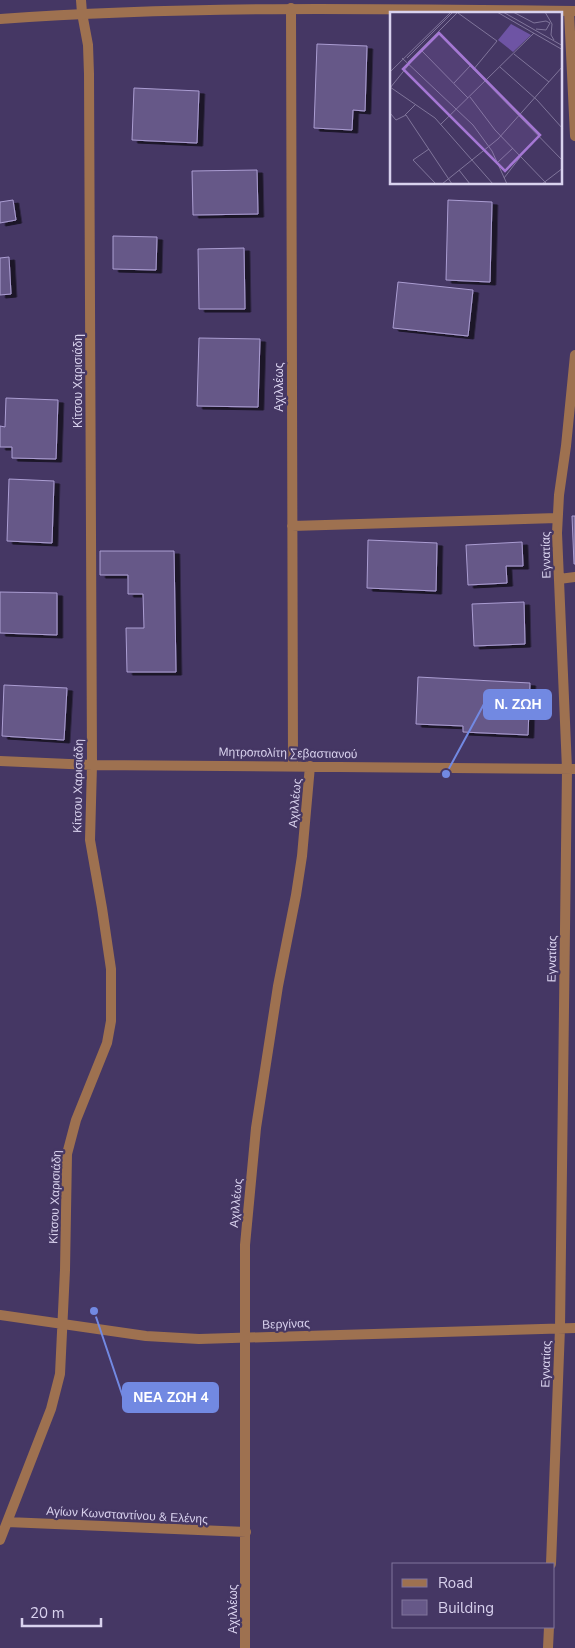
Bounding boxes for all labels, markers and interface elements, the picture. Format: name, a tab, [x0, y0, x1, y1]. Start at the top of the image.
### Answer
inset map	[390, 12, 562, 185]
street label: Κίτσου Χαρισιάδη	[70, 334, 86, 428]
street label: Αχιλλέως	[271, 362, 287, 412]
street label: Εγνατίας	[538, 531, 554, 579]
callout: Ν. ΖΩΗ	[484, 690, 551, 719]
text: Ν. ΖΩΗ	[494, 695, 542, 714]
street label: Κίτσου Χαρισιάδη	[69, 739, 87, 833]
street label: Μητροπολίτη Σεβαστιανού	[218, 744, 358, 762]
street label: Αχιλλέως	[285, 778, 305, 828]
street label: Εγνατίας	[544, 935, 560, 983]
street label: Κίτσου Χαρισιάδη	[45, 1150, 65, 1244]
street label: Αχιλλέως	[226, 1178, 246, 1228]
street label: Βεργίνας	[262, 1315, 310, 1333]
street label: Εγνατίας	[537, 1340, 555, 1388]
callout: ΝΕΑ ΖΩΗ 4	[123, 1383, 218, 1412]
text: ΝΕΑ ΖΩΗ 4	[133, 1388, 209, 1407]
street label: Αγίων Κωνσταντίνου & Ελένης	[46, 1503, 209, 1527]
legend	[392, 1563, 555, 1628]
text: Road	[438, 1573, 473, 1593]
street label: Αχιλλέως	[225, 1584, 241, 1634]
scale bar	[22, 1596, 101, 1628]
text: Building	[438, 1598, 494, 1618]
text: 20 m	[30, 1603, 65, 1623]

